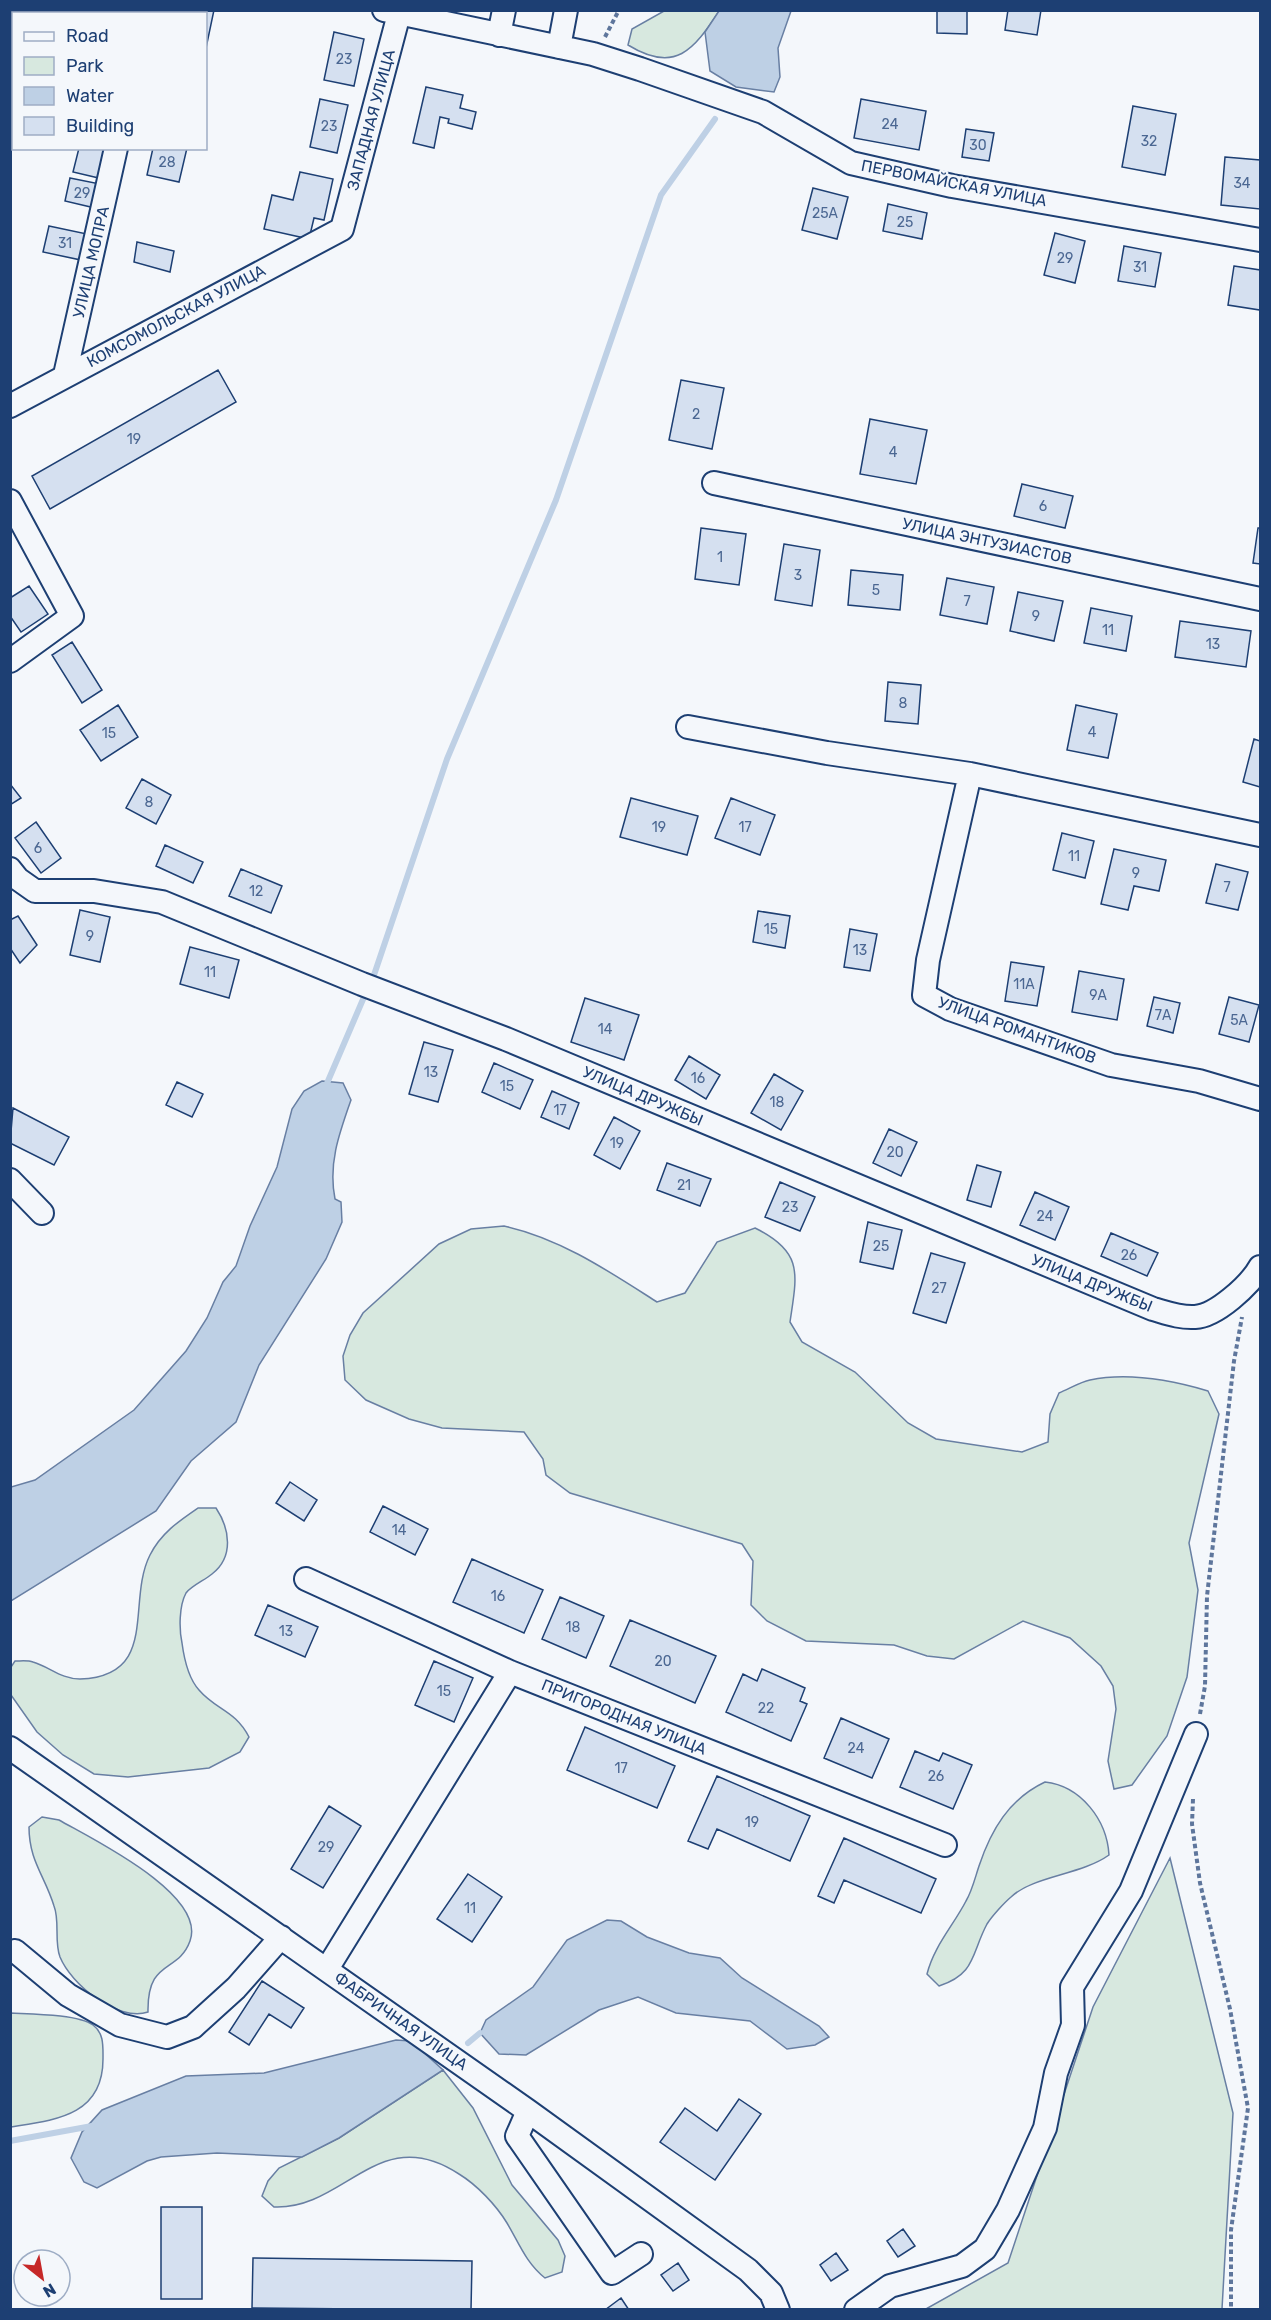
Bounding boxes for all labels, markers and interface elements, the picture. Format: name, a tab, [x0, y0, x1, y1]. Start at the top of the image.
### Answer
legend	[12, 12, 207, 150]
text: Road	[66, 25, 109, 47]
street label: ЗАПАДНАЯ УЛИЦА	[343, 47, 399, 193]
house number: 23	[336, 51, 352, 68]
text: Park	[66, 55, 104, 77]
text: Water	[66, 85, 114, 107]
text: Building	[66, 115, 134, 137]
house number: 24	[882, 116, 899, 133]
house number: 23	[321, 118, 337, 135]
house number: 32	[1141, 133, 1157, 150]
house number: 30	[969, 137, 987, 154]
house number: 28	[158, 154, 176, 171]
street label: ПЕРВОМАЙСКАЯ УЛИЦА	[859, 156, 1049, 210]
house number: 34	[1233, 175, 1251, 192]
house number: 29	[74, 185, 90, 202]
street label: УЛИЦА МОПРА	[69, 204, 113, 320]
house number: 25А	[812, 205, 839, 222]
house number: 25	[897, 214, 913, 231]
house number: 31	[58, 235, 72, 252]
house number: 29	[1057, 250, 1073, 267]
house number: 31	[1133, 259, 1147, 276]
street label: КОМСОМОЛЬСКАЯ УЛИЦА	[83, 261, 269, 371]
house number: 2	[692, 406, 700, 423]
house number: 19	[127, 431, 141, 448]
house number: 4	[889, 444, 898, 461]
house number: 6	[1039, 498, 1047, 515]
street label: УЛИЦА ЭНТУЗИАСТОВ	[901, 514, 1073, 568]
house number: 1	[717, 549, 723, 566]
house number: 3	[794, 567, 802, 584]
house number: 5	[872, 582, 880, 599]
house number: 7	[963, 593, 971, 610]
house number: 9	[1032, 608, 1040, 625]
house number: 11	[1102, 622, 1114, 639]
house number: 13	[1206, 636, 1220, 653]
house number: 8	[899, 695, 908, 712]
house number: 4	[1088, 724, 1097, 741]
house number: 15	[102, 725, 116, 742]
house number: 8	[145, 794, 154, 811]
house number: 19	[652, 819, 666, 836]
house number: 17	[738, 819, 752, 836]
house number: 6	[34, 840, 42, 857]
house number: 11	[1068, 848, 1080, 865]
house number: 9	[1132, 865, 1140, 882]
house number: 7	[1223, 879, 1231, 896]
house number: 12	[249, 883, 263, 900]
house number: 15	[764, 921, 778, 938]
house number: 9	[86, 928, 94, 945]
house number: 13	[853, 942, 867, 959]
house number: 11	[204, 964, 216, 981]
house number: 11А	[1013, 976, 1035, 993]
house number: 9А	[1089, 987, 1107, 1004]
street label: УЛИЦА РОМАНТИКОВ	[935, 993, 1099, 1067]
house number: 7А	[1155, 1007, 1172, 1024]
house number: 5А	[1230, 1012, 1248, 1029]
house number: 14	[598, 1021, 613, 1038]
street label: УЛИЦА ДРУЖБЫ	[580, 1062, 706, 1130]
house number: 13	[424, 1064, 438, 1081]
house number: 16	[691, 1070, 705, 1087]
house number: 15	[500, 1078, 514, 1095]
house number: 18	[770, 1094, 785, 1111]
house number: 17	[553, 1102, 567, 1119]
house number: 19	[610, 1135, 624, 1152]
house number: 20	[886, 1144, 904, 1161]
house number: 21	[677, 1177, 691, 1194]
house number: 23	[782, 1199, 798, 1216]
house number: 24	[1037, 1208, 1054, 1225]
house number: 25	[873, 1238, 889, 1255]
house number: 26	[1121, 1247, 1137, 1264]
street label: УЛИЦА ДРУЖБЫ	[1029, 1250, 1155, 1316]
house number: 27	[931, 1280, 947, 1297]
house number: 14	[392, 1522, 407, 1539]
house number: 16	[491, 1588, 505, 1605]
house number: 18	[566, 1619, 581, 1636]
house number: 13	[279, 1623, 293, 1640]
house number: 20	[654, 1653, 672, 1670]
street label: ПРИГОРОДНАЯ УЛИЦА	[539, 1675, 709, 1759]
house number: 15	[437, 1683, 451, 1700]
house number: 22	[758, 1700, 774, 1717]
house number: 24	[848, 1740, 865, 1757]
house number: 17	[614, 1760, 628, 1777]
house number: 26	[928, 1768, 944, 1785]
house number: 19	[745, 1814, 759, 1831]
house number: 29	[318, 1839, 334, 1856]
house number: 11	[464, 1900, 476, 1917]
street label: ФАБРИЧНАЯ УЛИЦА	[331, 1968, 472, 2074]
north arrow	[12, 2248, 72, 2308]
text: N	[40, 2279, 59, 2302]

